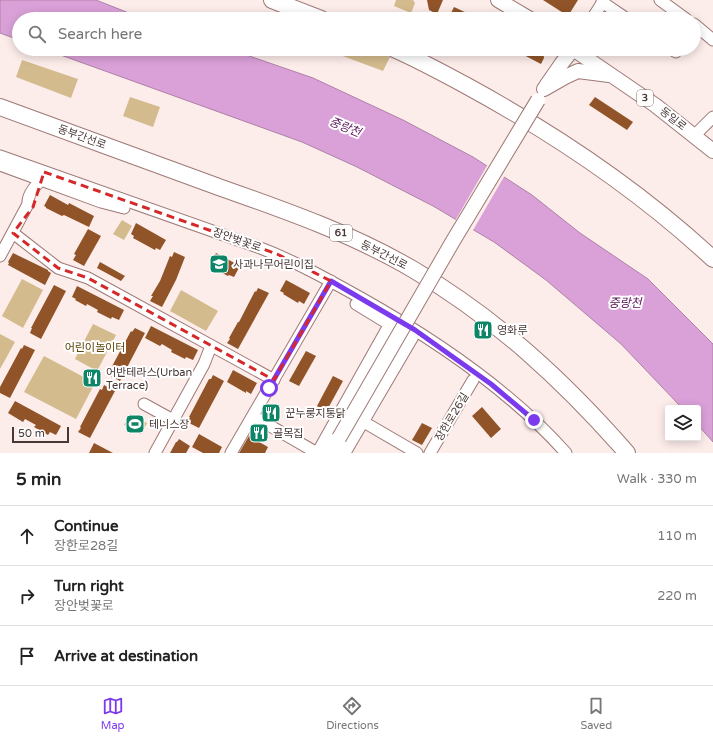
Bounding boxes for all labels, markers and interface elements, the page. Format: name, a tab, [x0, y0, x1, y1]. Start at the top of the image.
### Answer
search box	[12, 12, 701, 56]
icon: search	[26, 23, 48, 45]
text: Search here	[58, 25, 142, 43]
road number: 3	[637, 90, 653, 106]
street label: 동일로	[657, 105, 689, 133]
water label: 중랑천	[327, 114, 365, 140]
street label: 동부간선로	[56, 122, 108, 152]
road number: 61	[330, 225, 352, 241]
street label: 장안벚꽃로	[211, 226, 263, 254]
street label: 동부간선로	[359, 238, 409, 272]
school or university icon: 사과나무어린이집	[208, 253, 230, 275]
place label: 사과나무어린이집	[233, 258, 314, 271]
water label: 중랑천	[608, 296, 644, 310]
restaurant icon: 영화루	[472, 319, 494, 341]
place label: 영화루	[497, 324, 527, 337]
park label: 어린이놀이터	[65, 341, 125, 354]
place label: 어반테라스(Urban Terrace)	[106, 366, 192, 392]
restaurant icon: 어반테라스(Urban Terrace)	[81, 367, 103, 389]
route start	[260, 379, 278, 397]
street label: 장한로26길	[432, 390, 472, 444]
restaurant icon: 꾼누룽지통닭	[260, 402, 282, 424]
map controls	[665, 405, 701, 441]
button: layers	[665, 405, 701, 441]
place label: 꾼누룽지통닭	[285, 407, 346, 420]
route end	[525, 411, 543, 429]
sports icon: 테니스장	[124, 413, 146, 435]
place label: 테니스장	[149, 418, 189, 431]
restaurant icon: 골목집	[248, 422, 270, 444]
scale bar	[12, 425, 69, 444]
text: 50 m	[18, 427, 45, 440]
place label: 골목집	[273, 427, 303, 440]
text: 5 min	[16, 469, 61, 490]
text: Walk · 330 m	[617, 471, 697, 487]
text: Continue	[54, 517, 118, 535]
icon: ahead	[16, 525, 38, 547]
text: 110 m	[657, 528, 697, 544]
text: 장한로28길	[54, 538, 118, 554]
text: Turn right	[54, 577, 124, 595]
icon: right	[16, 585, 38, 607]
text: 220 m	[657, 588, 697, 604]
text: 장안벚꽃로	[54, 598, 114, 614]
icon: arrive	[16, 645, 38, 667]
text: Arrive at destination	[54, 647, 198, 665]
tab: Map	[101, 695, 125, 732]
tab: Directions	[326, 695, 379, 732]
tab: Saved	[580, 695, 612, 732]

